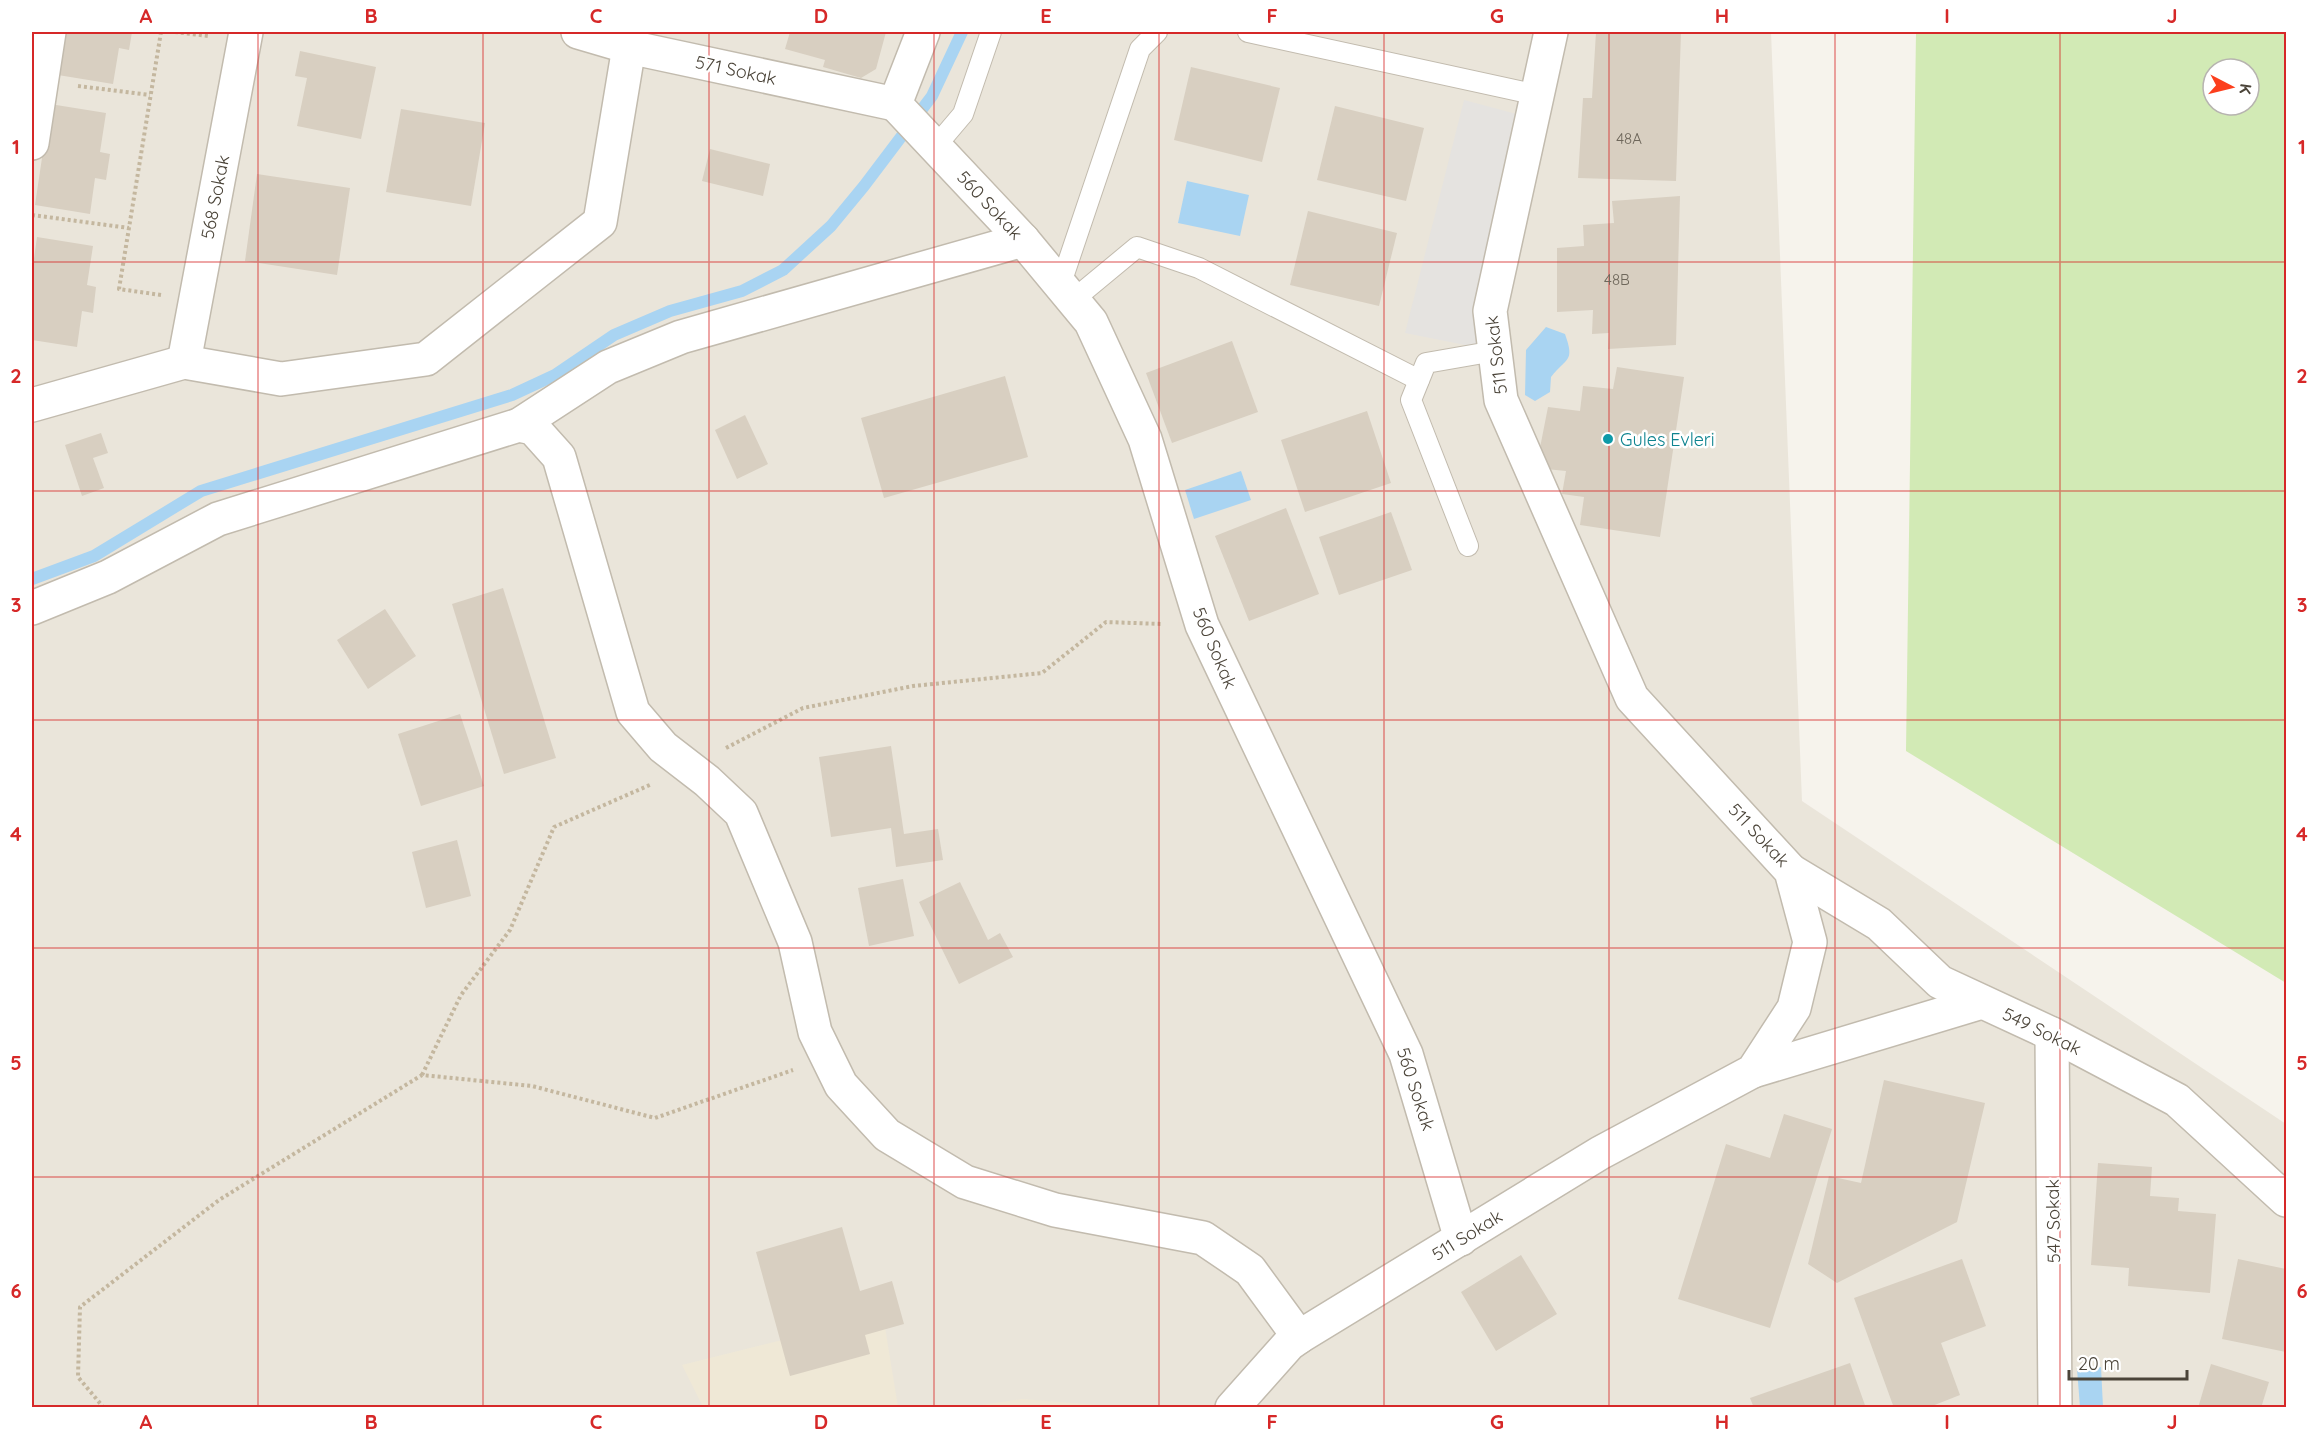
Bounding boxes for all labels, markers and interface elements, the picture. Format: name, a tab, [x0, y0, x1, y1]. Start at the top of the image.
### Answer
text: A	[140, 3, 153, 28]
text: B	[364, 3, 378, 28]
text: C	[590, 3, 603, 28]
text: D	[814, 3, 828, 28]
text: E	[1040, 3, 1052, 28]
text: F	[1266, 3, 1278, 28]
text: G	[1490, 3, 1504, 28]
text: H	[1715, 3, 1729, 28]
text: I	[1944, 3, 1950, 28]
text: J	[2166, 3, 2178, 28]
street label: 571 Sokak	[693, 50, 779, 90]
north arrow	[2201, 57, 2261, 117]
text: K	[2235, 82, 2256, 95]
house number: 48A	[1616, 129, 1642, 148]
text: 1	[12, 134, 20, 159]
text: 1	[2298, 134, 2306, 159]
street label: 568 Sokak	[196, 153, 234, 241]
street label: 560 Sokak	[952, 166, 1028, 244]
house number: 48B	[1604, 270, 1630, 289]
street label: 511 Sokak	[1480, 314, 1512, 396]
text: 2	[10, 363, 22, 388]
text: 2	[2296, 363, 2308, 388]
place label: Gules Evleri	[1620, 428, 1715, 451]
marker: Gules Evleri	[1601, 432, 1615, 446]
text: 3	[11, 592, 21, 617]
text: 3	[2297, 592, 2307, 617]
street label: 560 Sokak	[1188, 604, 1242, 692]
street label: 511 Sokak	[1724, 798, 1794, 872]
text: 4	[10, 821, 22, 846]
text: 4	[2296, 821, 2308, 846]
street label: 549 Sokak	[1999, 1002, 2085, 1060]
street label: 560 Sokak	[1392, 1044, 1440, 1134]
text: 5	[10, 1050, 22, 1075]
text: 5	[2296, 1050, 2308, 1075]
street label: 547 Sokak	[2041, 1179, 2065, 1263]
street label: 511 Sokak	[1427, 1204, 1507, 1266]
text: 6	[10, 1278, 22, 1303]
text: 6	[2296, 1278, 2308, 1303]
scale bar	[2069, 1343, 2188, 1381]
text: 20 m	[2078, 1352, 2120, 1375]
text: A	[140, 1409, 153, 1434]
text: B	[364, 1409, 378, 1434]
text: C	[590, 1409, 603, 1434]
text: D	[814, 1409, 828, 1434]
text: E	[1040, 1409, 1052, 1434]
text: F	[1266, 1409, 1278, 1434]
text: G	[1490, 1409, 1504, 1434]
text: H	[1715, 1409, 1729, 1434]
text: I	[1944, 1409, 1950, 1434]
text: J	[2166, 1409, 2178, 1434]

